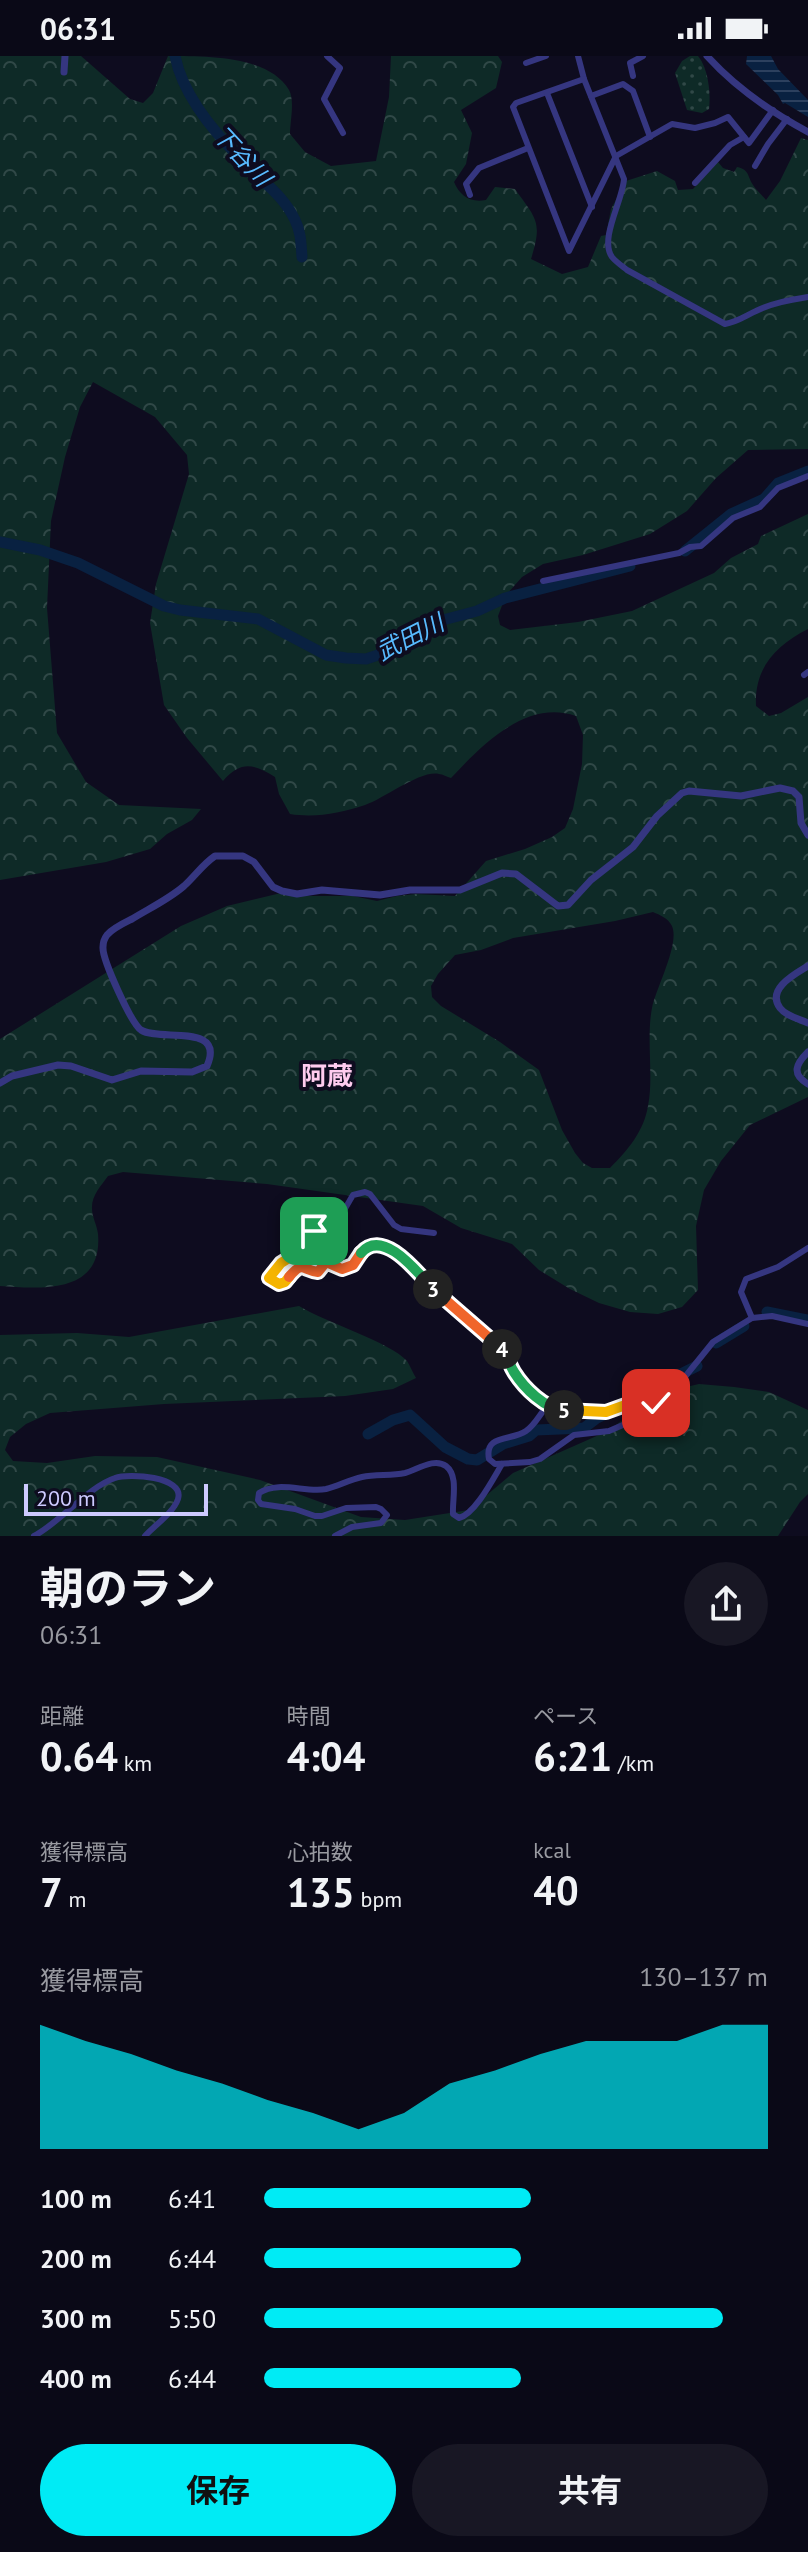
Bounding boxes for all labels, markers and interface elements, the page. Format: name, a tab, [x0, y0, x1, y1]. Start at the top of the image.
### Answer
text: 06:31	[40, 9, 116, 48]
water label: 下谷川	[206, 119, 280, 195]
water label: 武田川	[371, 605, 452, 667]
district label: 阿蔵	[301, 1059, 353, 1092]
pin	[280, 1197, 348, 1265]
icon: arrive	[292, 1209, 336, 1253]
pin: 3	[413, 1269, 453, 1309]
text: 3	[427, 1275, 439, 1303]
pin: 4	[482, 1329, 522, 1369]
text: 4	[496, 1335, 508, 1363]
pin	[622, 1369, 690, 1437]
icon: check	[634, 1381, 678, 1425]
pin: 5	[544, 1390, 584, 1430]
text: 5	[558, 1396, 570, 1424]
scale bar	[24, 1480, 208, 1516]
text: 200 m	[36, 1484, 96, 1512]
text: 朝のラン	[40, 1559, 216, 1616]
button: share	[684, 1562, 768, 1646]
text: 06:31	[40, 1618, 102, 1651]
text: 距離	[40, 1702, 84, 1730]
text: 時間	[287, 1702, 331, 1730]
text: ペース	[533, 1702, 598, 1730]
text: 0.64	[40, 1730, 118, 1782]
text: 4:04	[287, 1730, 365, 1782]
text: 6:21	[533, 1730, 612, 1782]
text: km	[118, 1749, 152, 1777]
text: /km	[612, 1749, 654, 1777]
text: kcal	[533, 1836, 571, 1864]
text: 獲得標高	[40, 1838, 128, 1866]
text: 心拍数	[287, 1838, 353, 1866]
text: 40	[533, 1864, 579, 1916]
text: 7	[40, 1866, 63, 1918]
text: 135	[287, 1866, 355, 1918]
text: m	[63, 1885, 86, 1913]
text: bpm	[355, 1885, 402, 1913]
text: 130–137 m	[639, 1960, 768, 1993]
text: 獲得標高	[40, 1964, 144, 1997]
text: 100 m	[40, 2182, 112, 2215]
text: 6:41	[168, 2182, 216, 2215]
text: 200 m	[40, 2242, 112, 2275]
text: 6:44	[168, 2242, 216, 2275]
text: 300 m	[40, 2302, 112, 2335]
text: 5:50	[168, 2302, 216, 2335]
text: 400 m	[40, 2362, 112, 2395]
text: 6:44	[168, 2362, 216, 2395]
button: 保存	[40, 2444, 396, 2536]
button: 共有	[412, 2444, 768, 2536]

